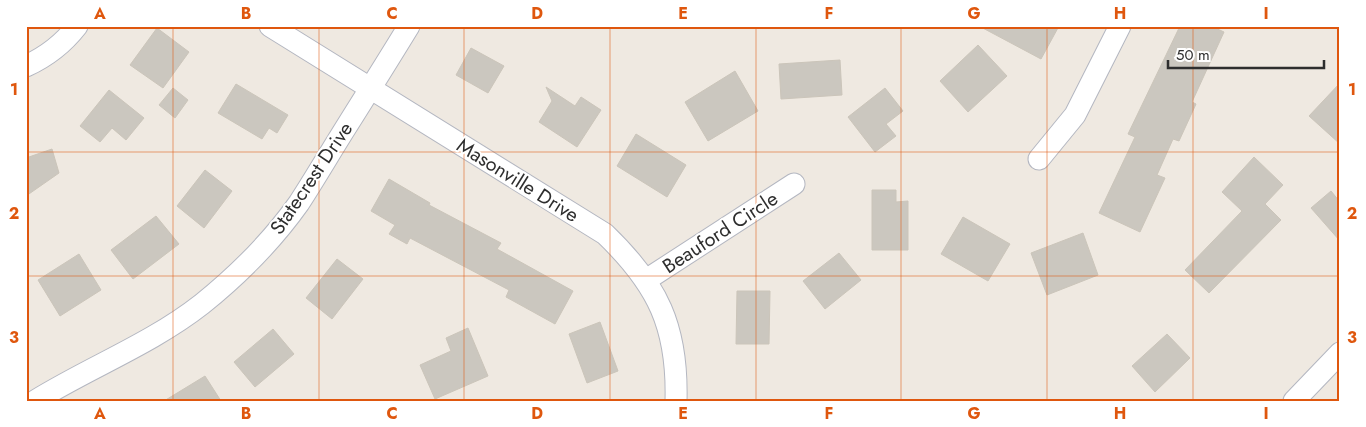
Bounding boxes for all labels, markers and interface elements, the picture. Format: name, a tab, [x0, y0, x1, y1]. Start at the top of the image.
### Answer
text: A	[93, 2, 106, 25]
text: B	[241, 2, 251, 25]
text: C	[386, 2, 398, 25]
text: D	[531, 2, 543, 25]
text: E	[678, 2, 688, 25]
text: F	[825, 2, 833, 25]
text: G	[967, 2, 981, 25]
text: H	[1114, 2, 1126, 25]
text: I	[1263, 2, 1269, 25]
scale bar	[1168, 38, 1325, 70]
text: 50 m	[1176, 44, 1210, 66]
text: 1	[10, 78, 18, 101]
text: 1	[1348, 78, 1356, 101]
street label: Statecrest Drive	[263, 116, 360, 240]
street label: Masonville Drive	[451, 131, 584, 230]
street label: Beauford Circle	[657, 184, 784, 281]
text: 2	[9, 202, 19, 225]
text: 2	[1347, 202, 1357, 225]
text: 3	[9, 326, 19, 349]
text: 3	[1347, 326, 1357, 349]
text: A	[93, 402, 106, 425]
text: B	[241, 402, 251, 425]
text: C	[386, 402, 398, 425]
text: D	[531, 402, 543, 425]
text: E	[678, 402, 688, 425]
text: F	[825, 402, 833, 425]
text: G	[967, 402, 981, 425]
text: H	[1114, 402, 1126, 425]
text: I	[1263, 402, 1269, 425]

